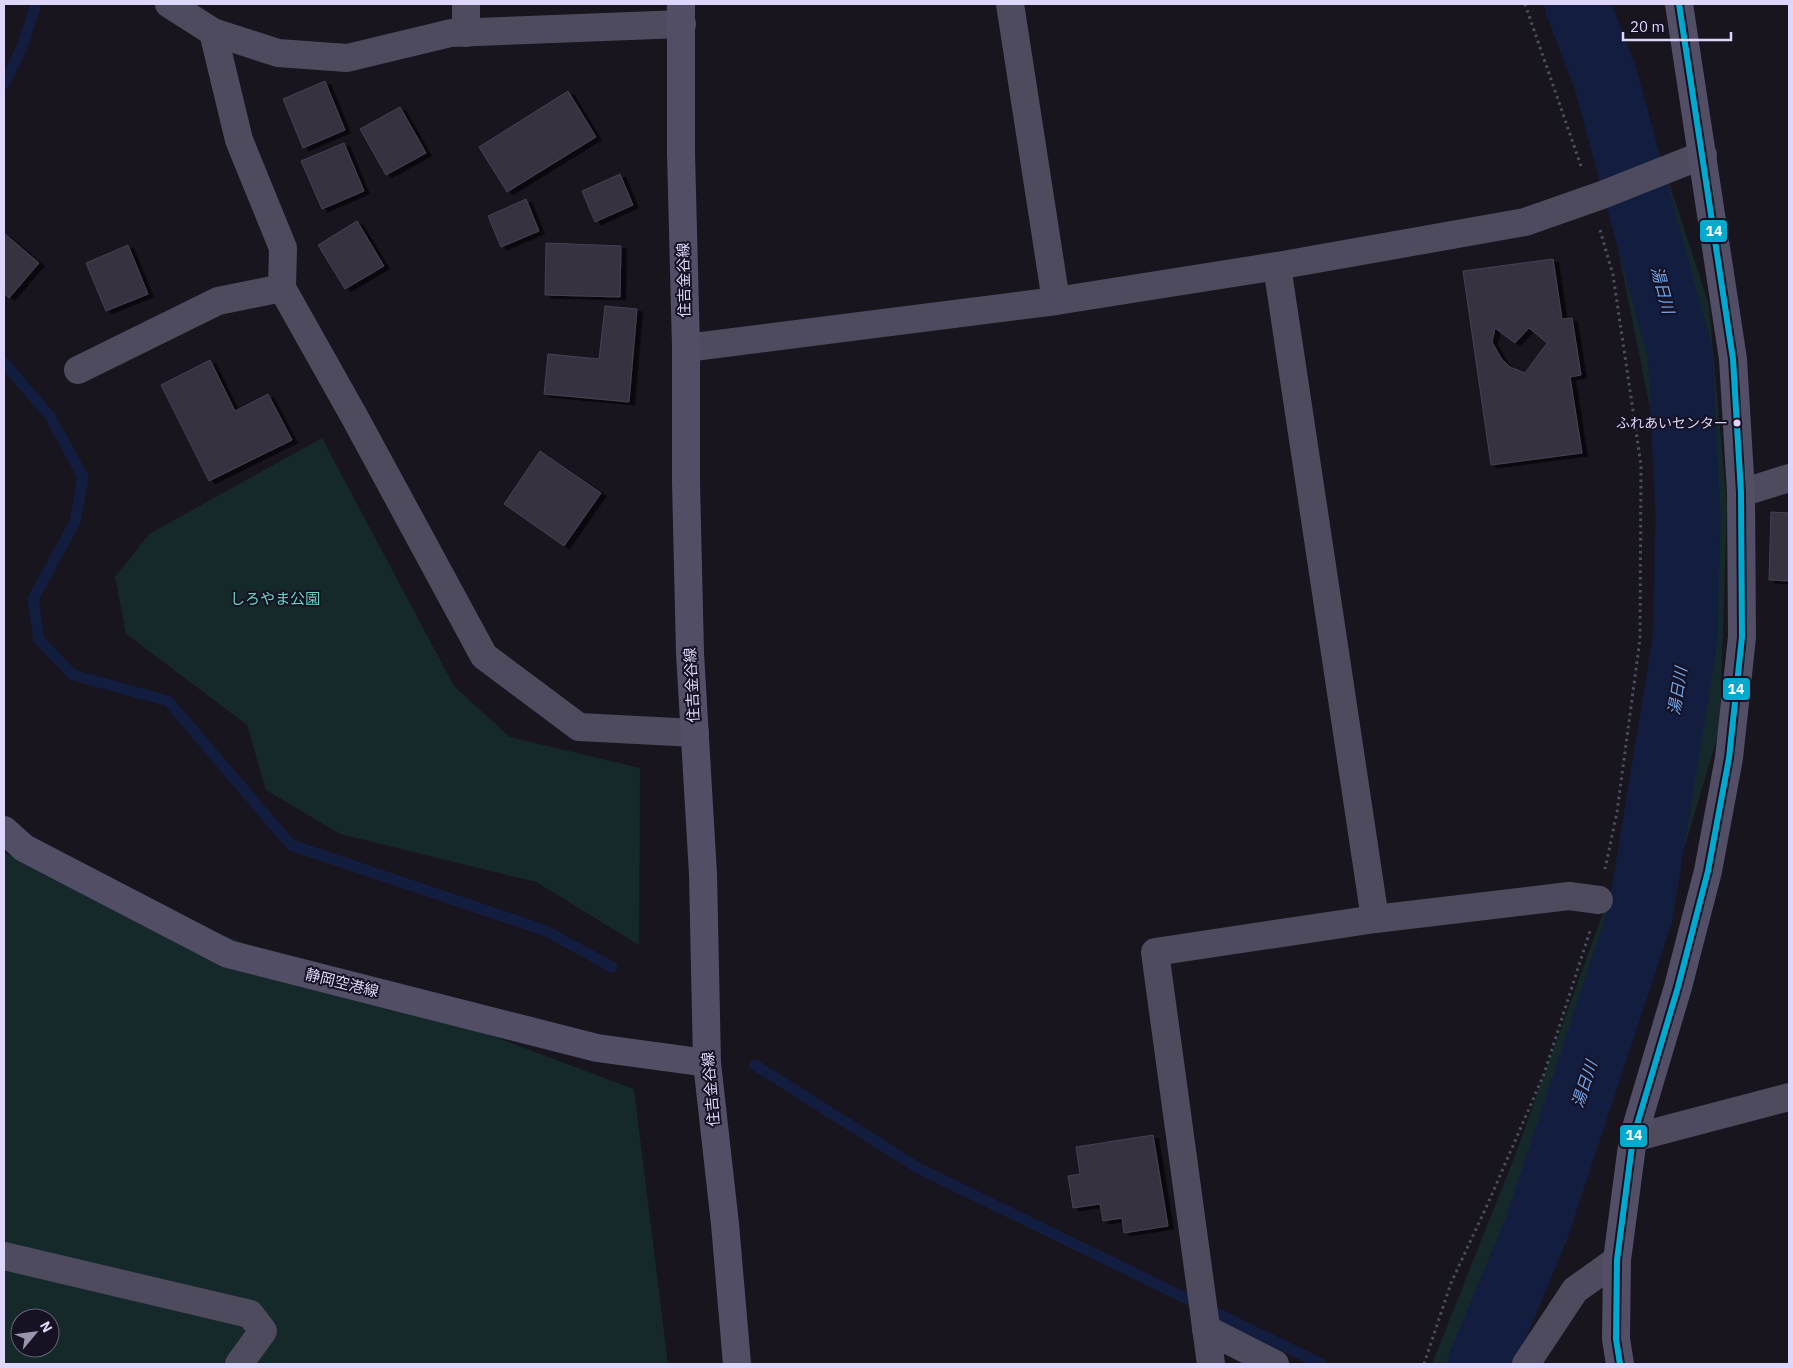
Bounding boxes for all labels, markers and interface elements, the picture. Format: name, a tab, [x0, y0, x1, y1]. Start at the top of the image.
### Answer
scale bar	[1623, 10, 1730, 42]
text: 20 m	[1630, 17, 1665, 36]
line badge: 14	[1699, 219, 1728, 243]
text: 14	[1706, 222, 1722, 240]
street label: 住吉金谷線	[673, 242, 694, 318]
water label: 湯日川	[1647, 264, 1679, 318]
place label: ふれあいセンター	[1616, 414, 1728, 432]
marker: ふれあいセンター	[1732, 418, 1742, 428]
park label: しろやま公園	[230, 589, 320, 608]
street label: 住吉金谷線	[680, 647, 703, 723]
water label: 湯日川	[1663, 664, 1691, 716]
line badge: 14	[1722, 677, 1751, 701]
text: 14	[1728, 680, 1744, 698]
street label: 静岡空港線	[303, 964, 381, 1001]
street label: 住吉金谷線	[698, 1051, 723, 1127]
water label: 湯日川	[1567, 1056, 1602, 1110]
line badge: 14	[1619, 1124, 1648, 1148]
text: 14	[1626, 1126, 1642, 1144]
north arrow	[10, 1308, 60, 1358]
text: N	[36, 1318, 57, 1335]

